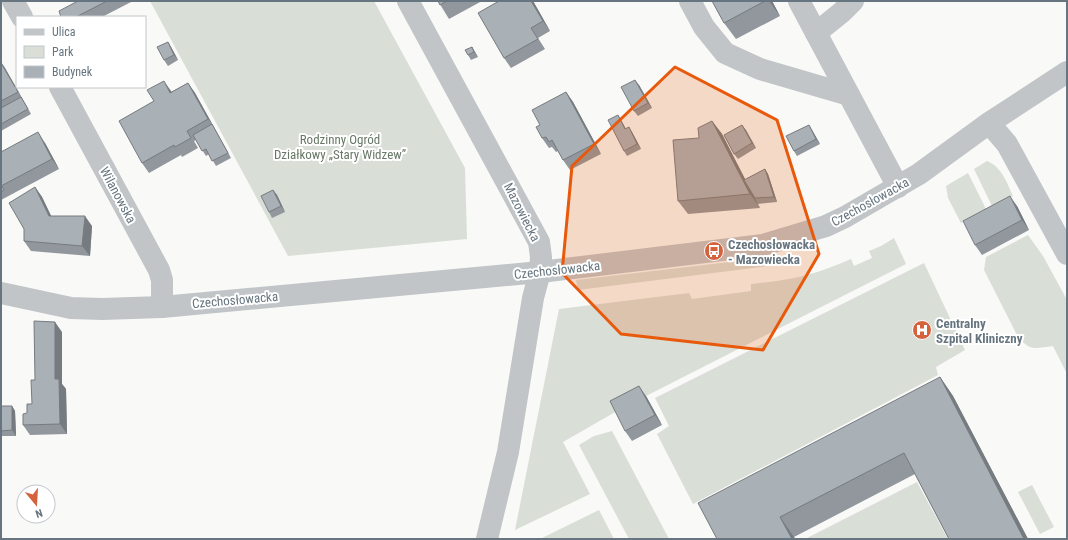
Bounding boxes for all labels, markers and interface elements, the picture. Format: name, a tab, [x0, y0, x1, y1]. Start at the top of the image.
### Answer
legend	[16, 16, 146, 88]
text: Ulica	[52, 25, 76, 39]
text: Park	[52, 45, 74, 59]
text: Budynek	[52, 65, 93, 79]
park label: Rodzinny Ogród Działkowy „Stary Widzew”	[274, 132, 406, 162]
street label: Wilanowska	[97, 164, 139, 226]
street label: Czechosłowacka	[829, 175, 911, 229]
street label: Mazowiecka	[501, 180, 543, 244]
place label: Czechosłowacka - Mazowiecka	[728, 237, 815, 267]
bus stop icon: Czechosłowacka - Mazowiecka	[703, 240, 725, 262]
street label: Czechosłowacka	[513, 258, 601, 282]
street label: Czechosłowacka	[191, 289, 279, 311]
place label: Centralny Szpital Kliniczny	[936, 316, 1023, 346]
hospital icon: Centralny Szpital Kliniczny	[911, 319, 933, 341]
north arrow	[16, 484, 56, 524]
text: N	[33, 506, 44, 520]

